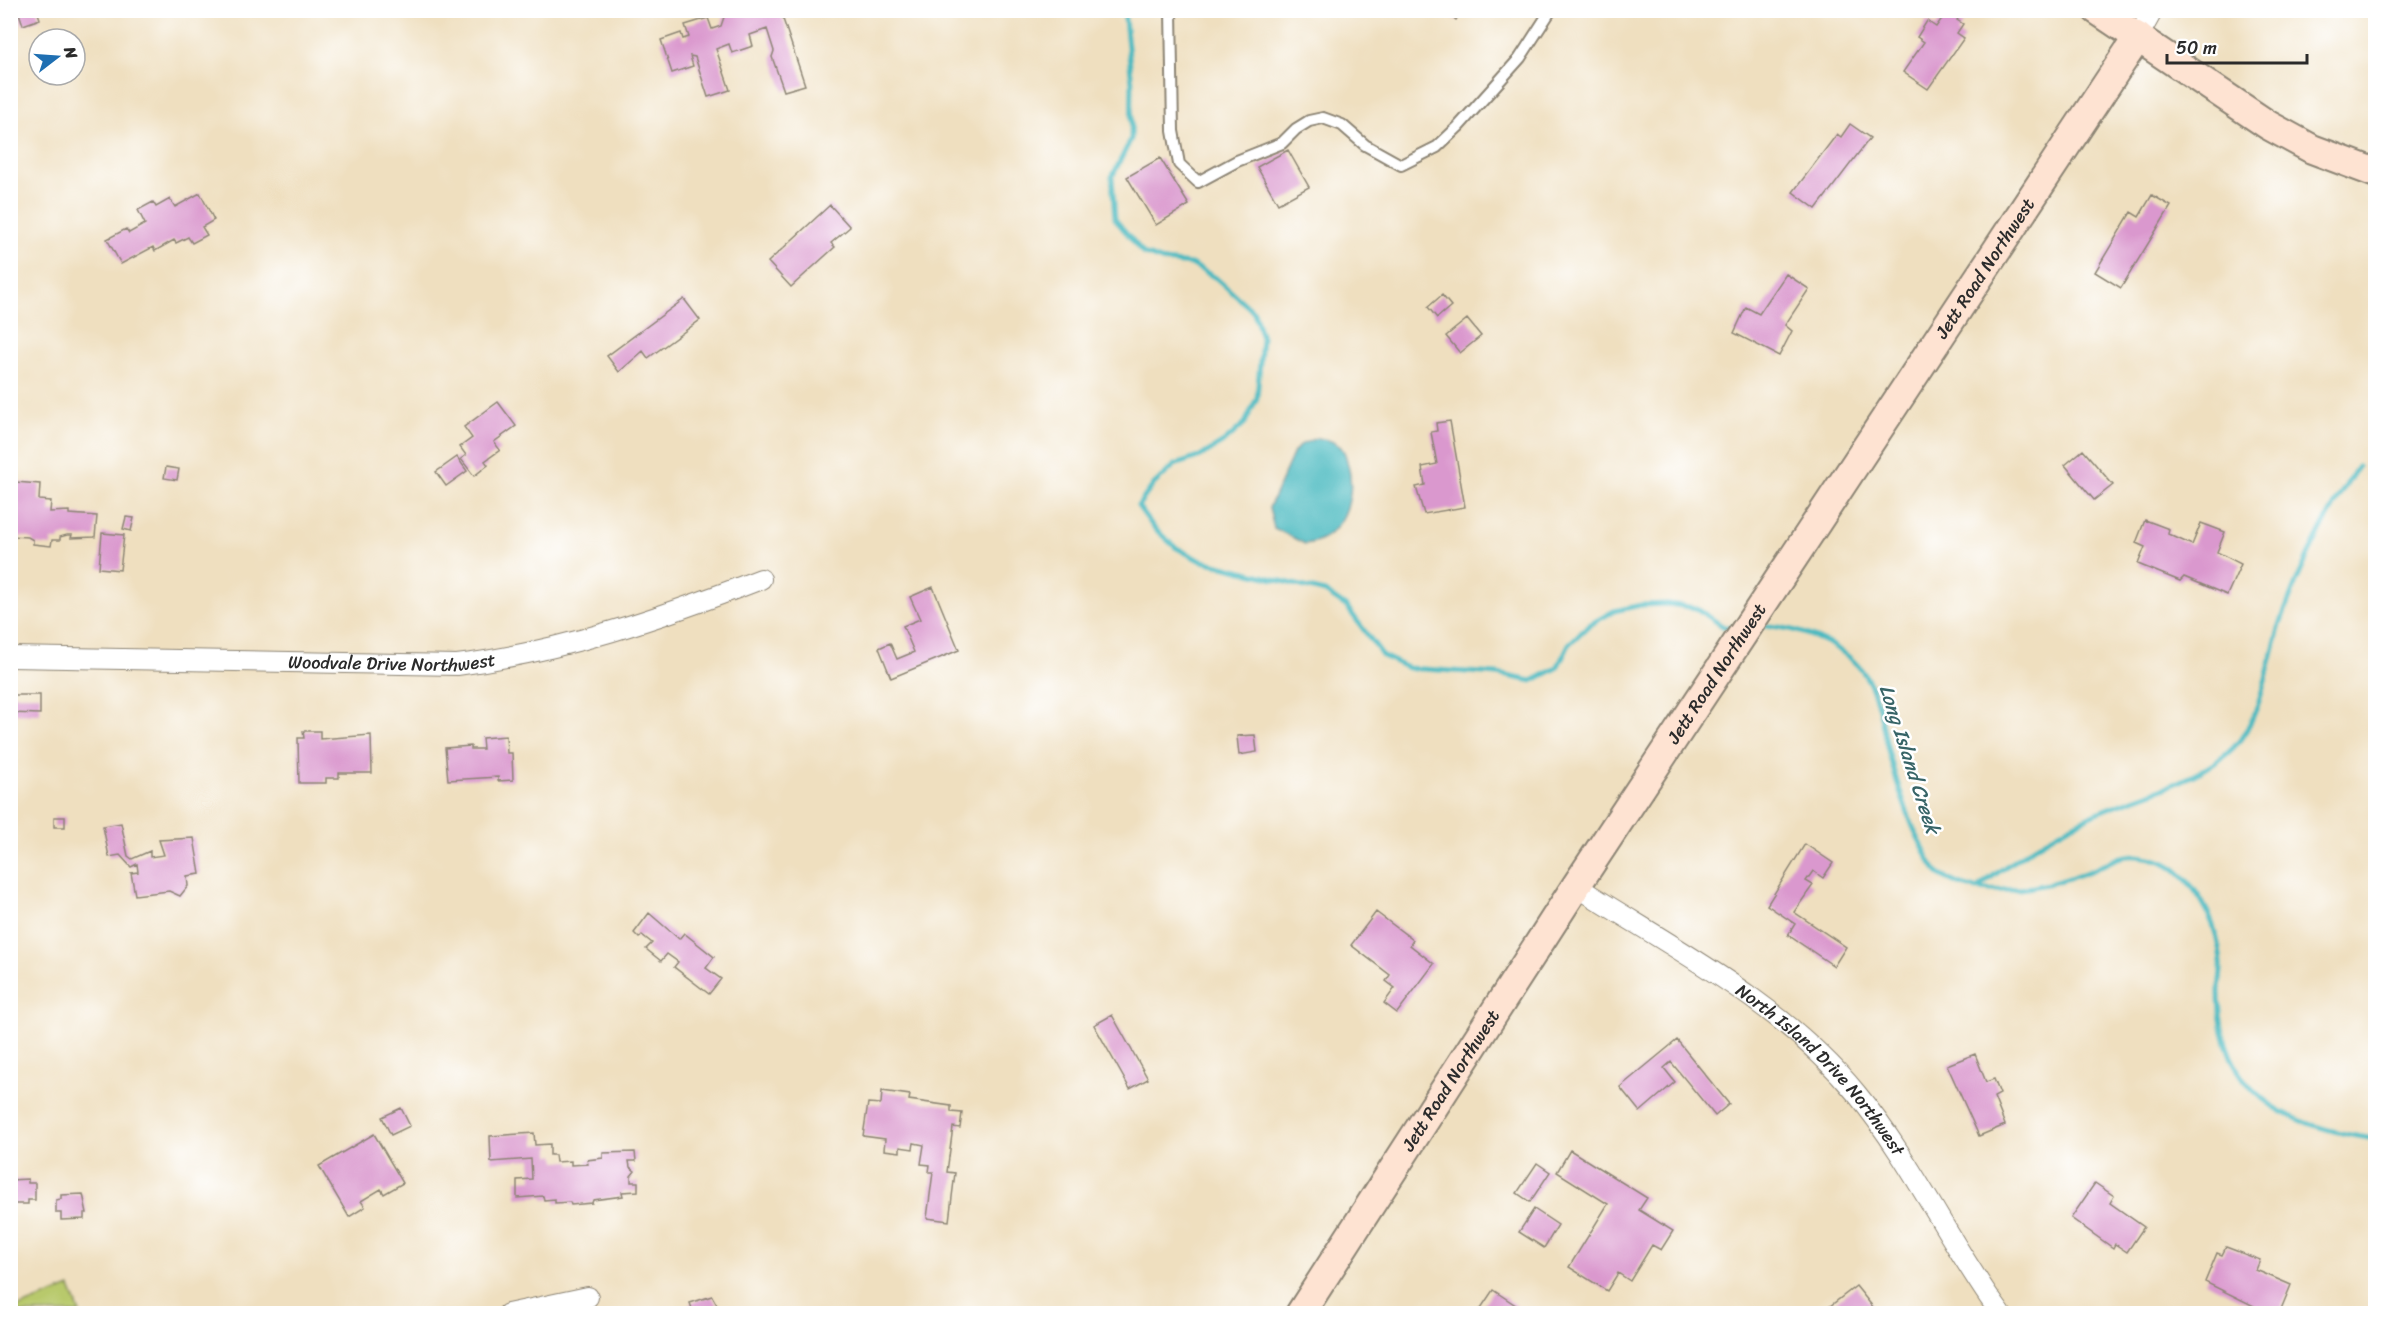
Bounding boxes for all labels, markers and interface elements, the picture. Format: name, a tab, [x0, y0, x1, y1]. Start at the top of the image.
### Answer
north arrow	[27, 27, 87, 87]
scale bar	[2167, 27, 2306, 65]
text: 50 m	[2176, 32, 2217, 64]
text: N	[55, 42, 87, 63]
street label: Jett Road Northwest	[1926, 191, 2043, 346]
street label: Jett Road Northwest	[1658, 596, 1775, 751]
street label: Woodvale Drive Northwest	[288, 643, 498, 681]
water label: Long Island Creek	[1869, 680, 1951, 841]
street label: North Island Drive Northwest	[1729, 975, 1914, 1163]
street label: Jett Road Northwest	[1392, 1003, 1508, 1159]

